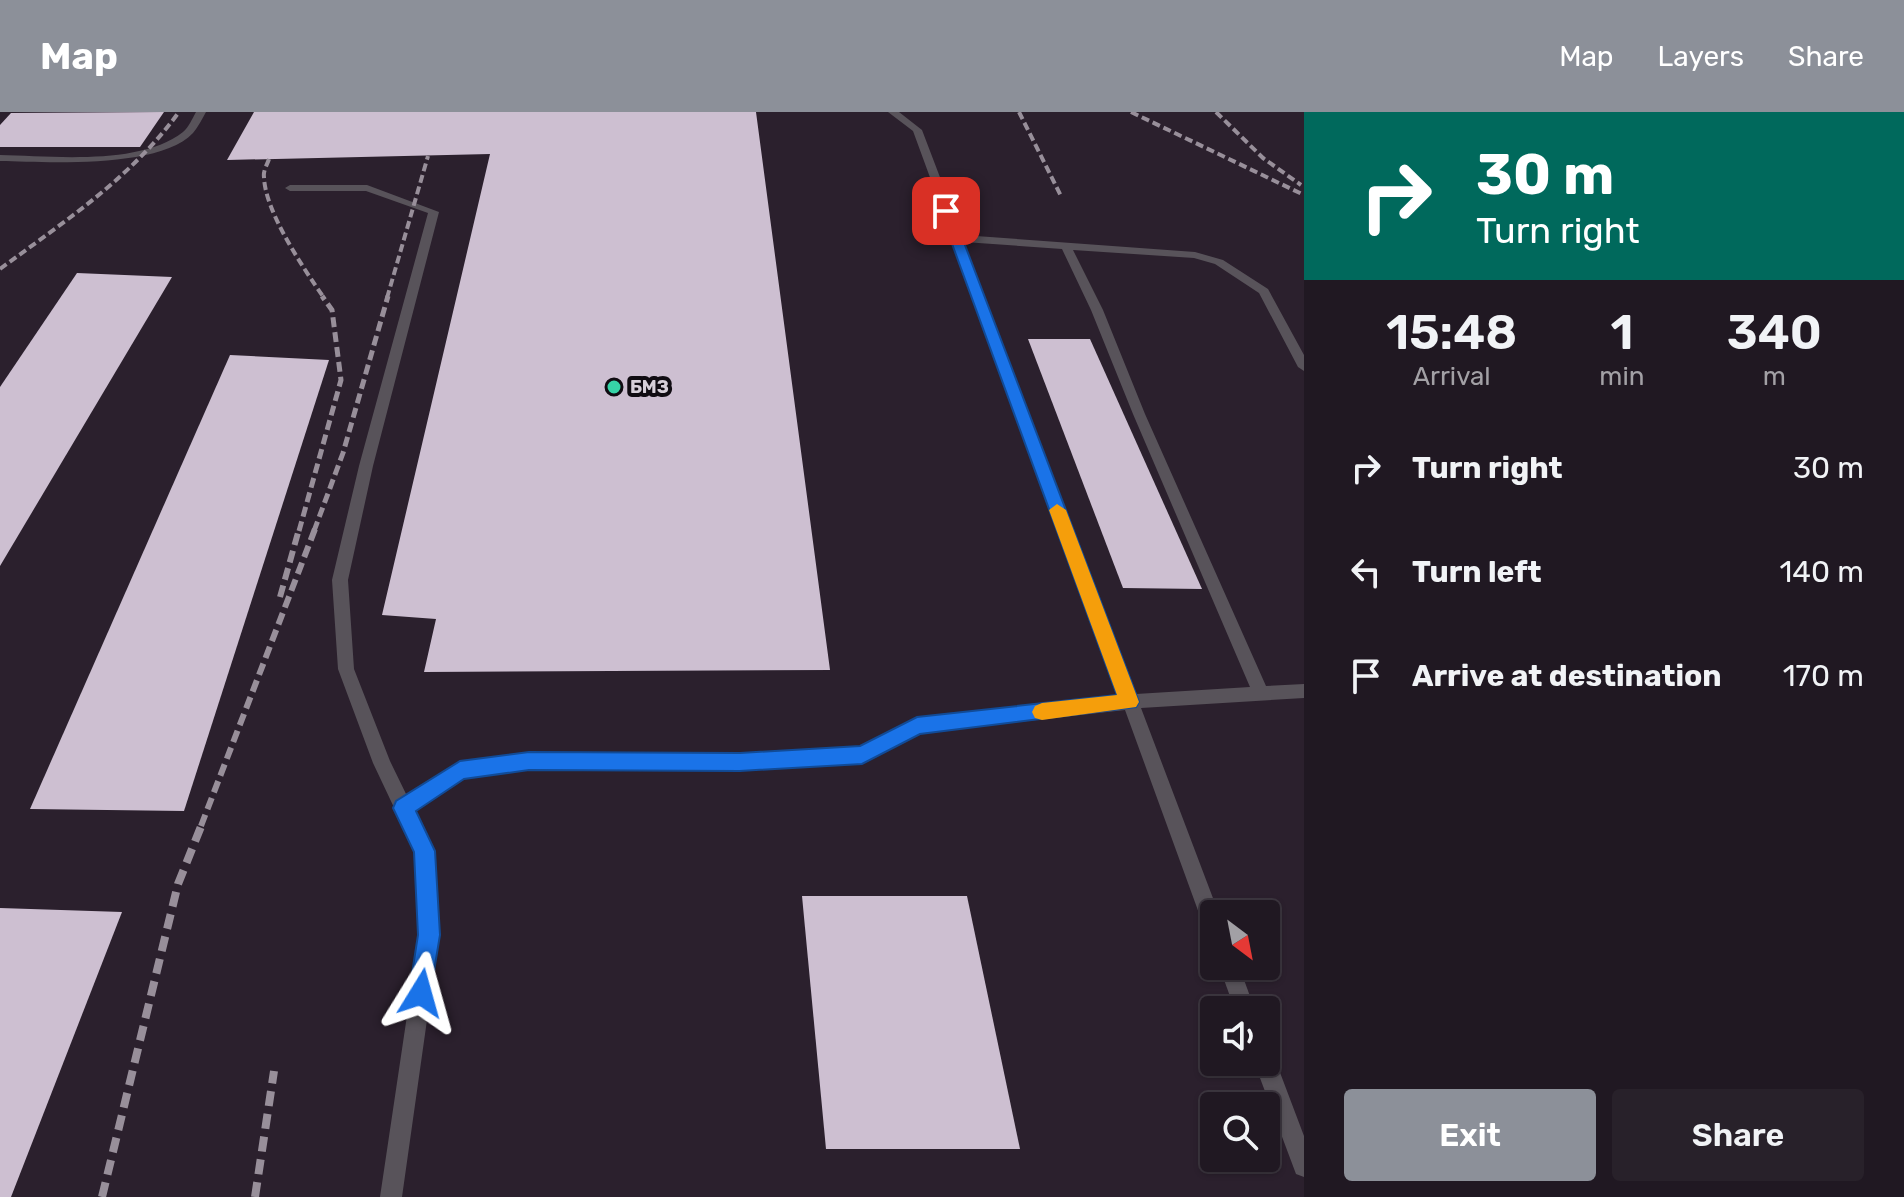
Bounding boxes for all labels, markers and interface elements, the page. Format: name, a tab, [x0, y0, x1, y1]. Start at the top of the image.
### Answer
text: Map	[40, 33, 118, 79]
text: Map	[1559, 40, 1614, 73]
text: Layers	[1658, 40, 1744, 73]
text: Share	[1788, 40, 1864, 73]
text: 30 m	[1476, 142, 1614, 208]
icon: right	[1344, 144, 1448, 248]
pin	[912, 177, 980, 245]
icon: arrive	[924, 189, 968, 233]
text: Turn right	[1476, 209, 1640, 252]
text: 15:48	[1386, 304, 1517, 361]
text: 1	[1610, 304, 1633, 361]
text: 340	[1727, 304, 1822, 361]
text: Arrival	[1413, 361, 1491, 392]
text: min	[1599, 361, 1645, 392]
text: m	[1763, 361, 1786, 392]
place label: БМЗ	[630, 376, 669, 398]
marker: БМЗ	[605, 378, 623, 396]
icon: right	[1344, 446, 1388, 490]
text: Turn right	[1412, 450, 1563, 486]
text: 30 m	[1793, 450, 1864, 486]
icon: left	[1344, 550, 1388, 594]
text: Turn left	[1412, 554, 1542, 590]
text: 140 m	[1779, 554, 1864, 590]
icon: arrive	[1344, 654, 1388, 698]
text: Arrive at destination	[1412, 658, 1722, 694]
text: 170 m	[1783, 658, 1864, 694]
north arrow	[1200, 900, 1280, 980]
map controls	[1200, 900, 1280, 1172]
position arrow	[379, 951, 463, 1035]
button: sound	[1200, 996, 1280, 1076]
button: Exit	[1344, 1089, 1596, 1181]
button: Share	[1612, 1089, 1864, 1181]
button: search	[1200, 1092, 1280, 1172]

